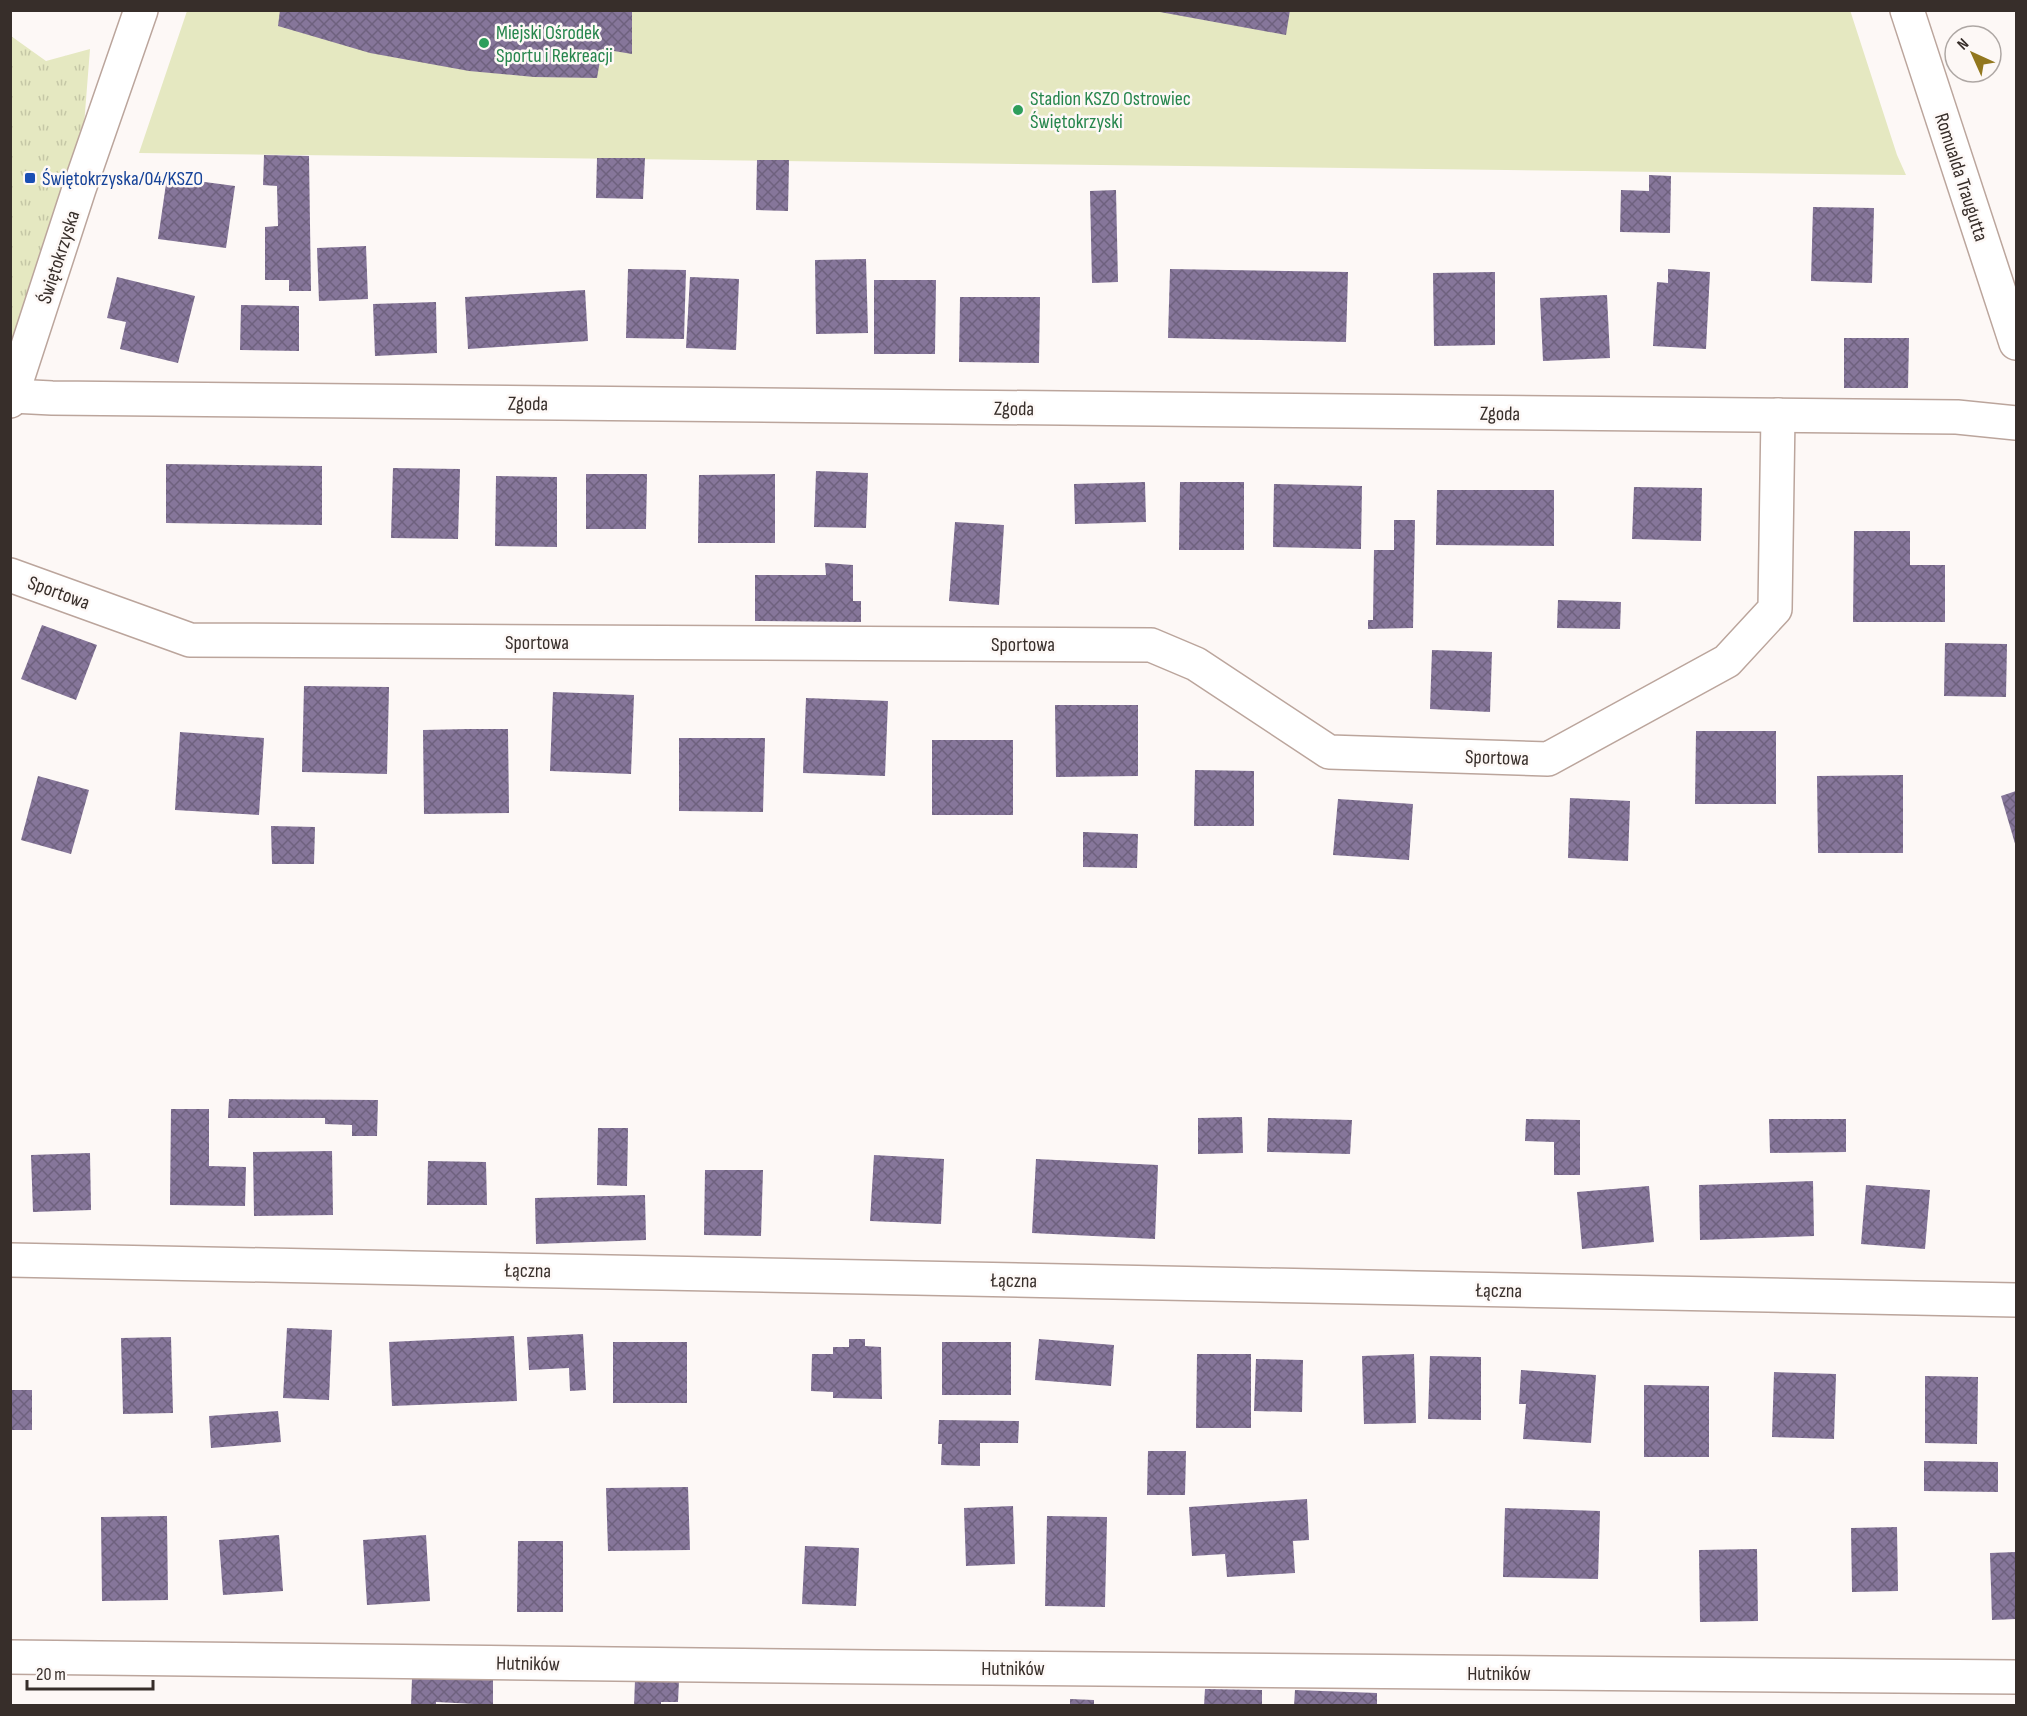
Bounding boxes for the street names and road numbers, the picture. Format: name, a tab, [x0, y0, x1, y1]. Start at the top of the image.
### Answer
street label: Romualda Traugutta	[1929, 110, 1993, 244]
street label: Świętokrzyska	[33, 208, 85, 307]
street label: Zgoda	[508, 392, 548, 416]
street label: Zgoda	[994, 397, 1034, 421]
street label: Zgoda	[1480, 402, 1520, 426]
street label: Sportowa	[25, 571, 93, 615]
street label: Sportowa	[505, 631, 569, 655]
street label: Sportowa	[991, 633, 1055, 657]
street label: Sportowa	[1465, 745, 1529, 771]
street label: Łączna	[504, 1259, 551, 1283]
street label: Łączna	[990, 1269, 1037, 1293]
street label: Łączna	[1475, 1279, 1522, 1303]
street label: Hutników	[496, 1651, 560, 1677]
street label: Hutników	[981, 1657, 1045, 1681]
street label: Hutników	[1467, 1662, 1531, 1686]

